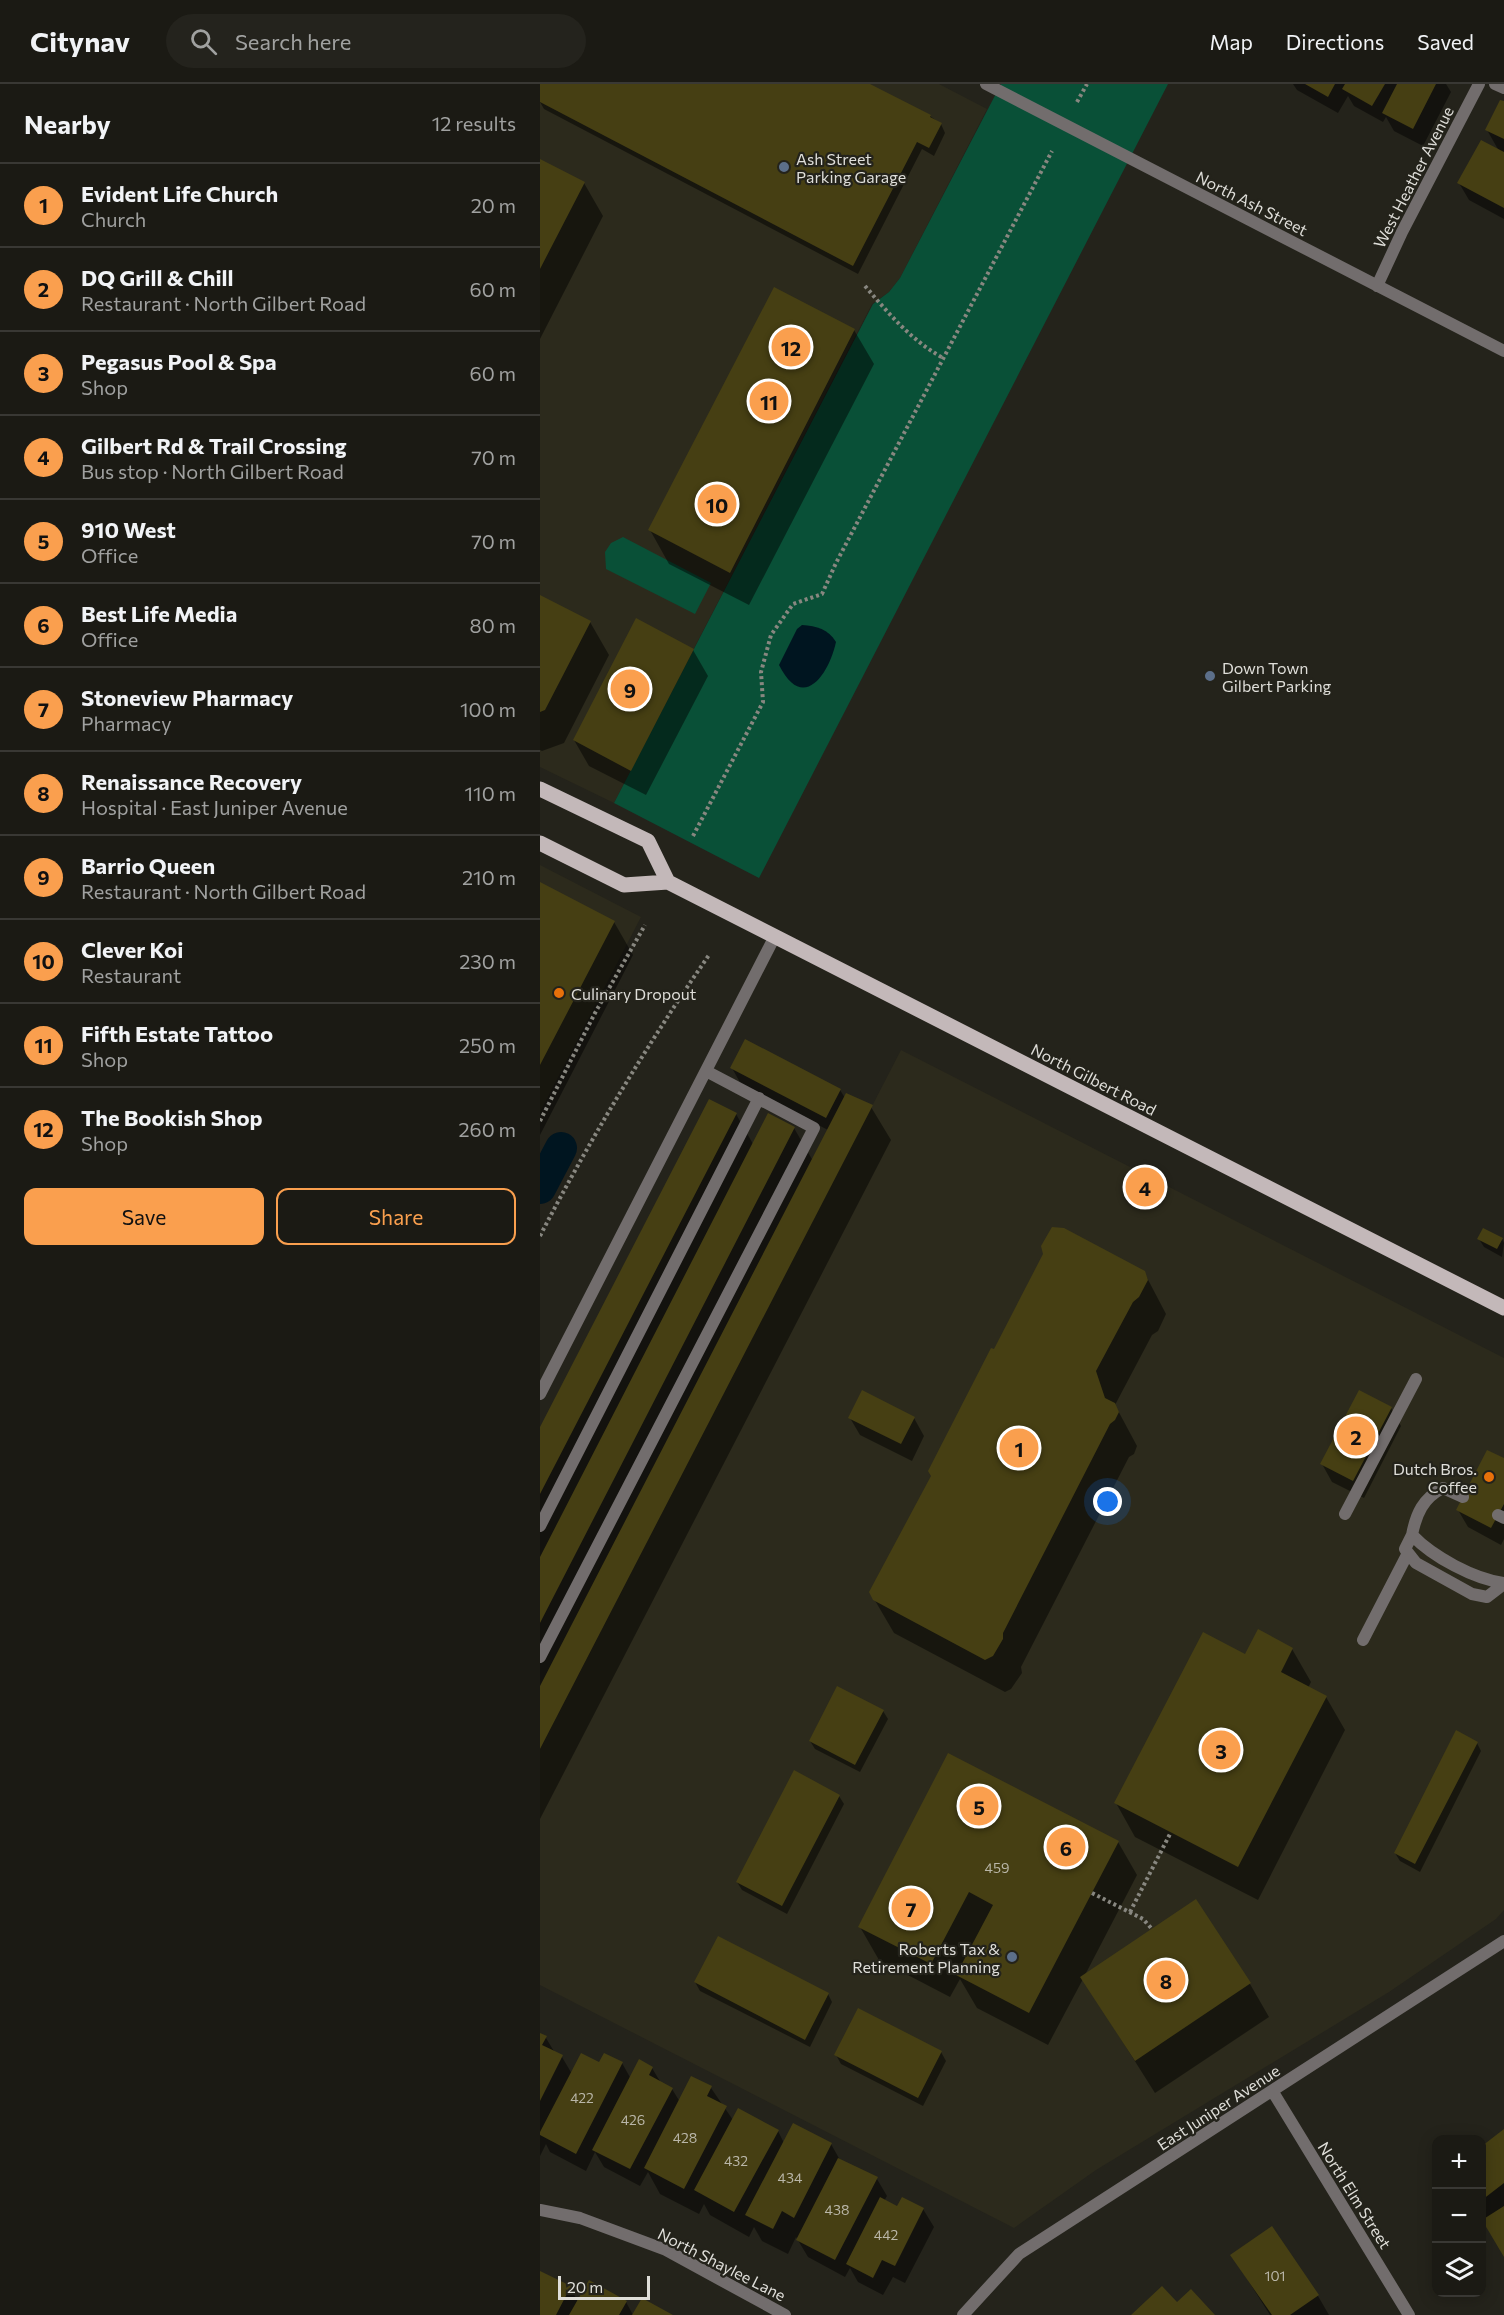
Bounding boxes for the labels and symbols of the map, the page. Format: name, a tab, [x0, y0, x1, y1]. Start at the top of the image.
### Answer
street label: West Heather Avenue	[1369, 103, 1457, 251]
place label: Ash Street Parking Garage	[796, 149, 906, 186]
marker: Ash Street Parking Garage	[777, 160, 791, 174]
street label: North Ash Street	[1193, 167, 1311, 239]
pin: 12	[772, 324, 810, 370]
pin: 11	[750, 378, 788, 424]
pin: 10	[698, 482, 736, 526]
place label: Down Town Gilbert Parking	[1222, 658, 1332, 695]
pin: 9	[610, 666, 650, 712]
marker: Down Town Gilbert Parking	[1203, 669, 1217, 683]
place label: Culinary Dropout	[571, 984, 697, 1003]
marker: Culinary Dropout	[552, 986, 566, 1000]
street label: North Gilbert Road	[1028, 1039, 1160, 1119]
pin: 4	[1126, 1164, 1164, 1210]
pin: 2	[1336, 1414, 1376, 1458]
pin: 1	[1000, 1426, 1038, 1470]
place label: Dutch Bros. Coffee	[1393, 1459, 1477, 1496]
marker: Dutch Bros. Coffee	[1482, 1470, 1496, 1484]
your location	[1093, 1487, 1122, 1516]
pin: 3	[1202, 1728, 1240, 1772]
pin: 5	[960, 1784, 998, 1828]
pin: 6	[1046, 1824, 1086, 1870]
house number: 459	[985, 1859, 1009, 1876]
pin: 7	[892, 1886, 931, 1930]
place label: Roberts Tax & Retirement Planning	[852, 1939, 1000, 1976]
marker: Roberts Tax & Retirement Planning	[1005, 1950, 1019, 1964]
pin: 8	[1146, 1958, 1186, 2002]
street label: East Juniper Avenue	[1153, 2060, 1283, 2154]
house number: 422	[570, 2089, 594, 2106]
house number: 426	[621, 2111, 645, 2128]
house number: 428	[673, 2129, 697, 2146]
street label: North Elm Street	[1314, 2138, 1396, 2252]
house number: 432	[724, 2152, 748, 2169]
house number: 434	[778, 2169, 803, 2186]
house number: 438	[825, 2201, 849, 2218]
street label: North Shaylee Lane	[655, 2224, 789, 2304]
house number: 442	[874, 2226, 898, 2243]
house number: 101	[1264, 2267, 1286, 2284]
scale bar	[558, 2273, 650, 2300]

